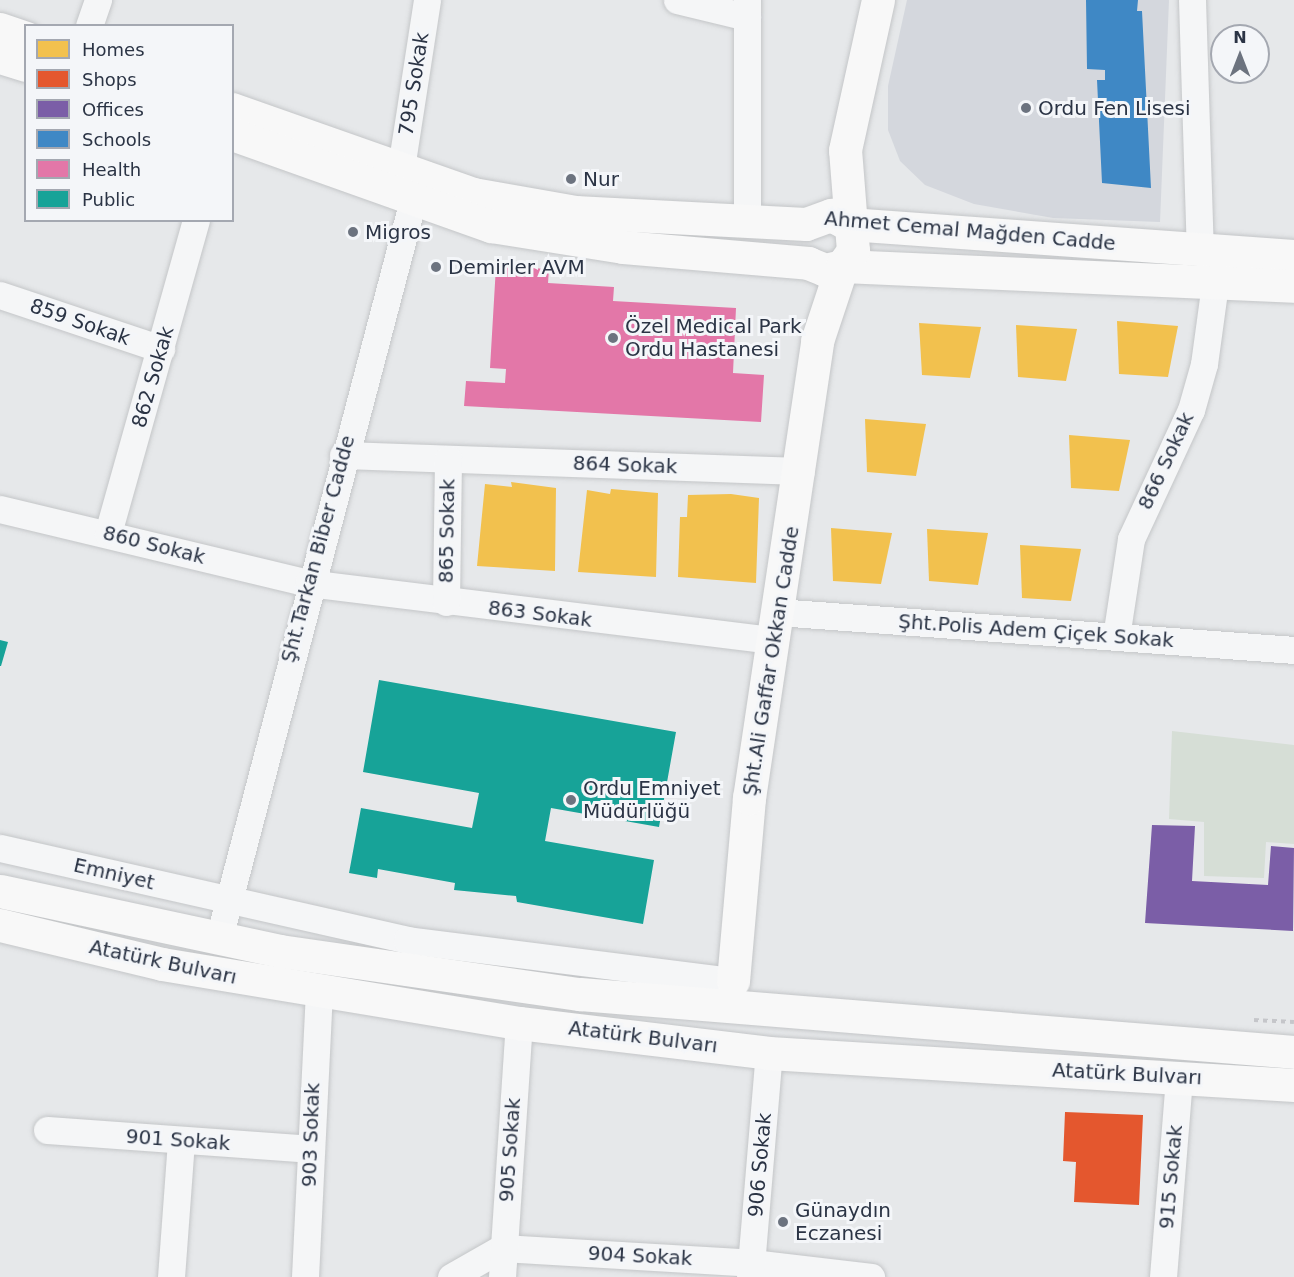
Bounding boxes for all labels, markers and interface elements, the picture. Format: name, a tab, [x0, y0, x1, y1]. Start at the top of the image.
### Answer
legend	[24, 24, 234, 222]
north arrow	[1210, 24, 1270, 84]
text: N	[1233, 28, 1247, 47]
street label: 795 Sokak	[394, 31, 434, 137]
text: Homes	[82, 39, 145, 60]
text: Shops	[82, 69, 137, 90]
place label: Ordu Fen Lisesi	[1038, 96, 1190, 120]
text: Offices	[82, 99, 144, 120]
marker: Ordu Fen Lisesi	[1019, 101, 1033, 115]
text: Schools	[82, 129, 151, 150]
text: Health	[82, 159, 141, 180]
place label: Nur	[583, 167, 619, 191]
marker: Nur	[564, 172, 578, 186]
text: Public	[82, 189, 135, 210]
street label: Ahmet Cemal Mağden Cadde	[823, 206, 1117, 256]
place label: Migros	[365, 220, 431, 244]
marker: Migros	[346, 225, 360, 239]
place label: Demirler AVM	[448, 255, 585, 279]
marker: Demirler AVM	[429, 260, 443, 274]
street label: 859 Sokak	[27, 294, 133, 350]
place label: Özel Medical Park Ordu Hastanesi	[625, 314, 802, 361]
street label: 862 Sokak	[127, 323, 179, 431]
marker: Özel Medical Park Ordu Hastanesi	[606, 331, 620, 345]
street label: 866 Sokak	[1133, 409, 1199, 513]
street label: Şht.Tarkan Biber Cadde	[276, 433, 360, 665]
street label: 864 Sokak	[572, 451, 678, 479]
street label: 865 Sokak	[434, 479, 460, 583]
street label: 860 Sokak	[100, 521, 208, 569]
street label: Şht.Ali Gaffar Okkan Cadde	[738, 524, 804, 798]
street label: 863 Sokak	[487, 596, 593, 632]
street label: Şht.Polis Adem Çiçek Sokak	[898, 609, 1174, 653]
place label: Ordu Emniyet Müdürlüğü	[583, 777, 721, 824]
marker: Ordu Emniyet Müdürlüğü	[564, 793, 578, 807]
street label: Emniyet	[71, 853, 157, 895]
street label: Atatürk Bulvarı	[87, 935, 239, 989]
street label: Atatürk Bulvarı	[567, 1016, 719, 1058]
street label: Atatürk Bulvarı	[1052, 1058, 1202, 1090]
street label: 903 Sokak	[297, 1082, 325, 1188]
street label: 905 Sokak	[494, 1097, 526, 1203]
street label: 906 Sokak	[743, 1112, 777, 1218]
street label: 901 Sokak	[125, 1124, 231, 1156]
street label: 915 Sokak	[1154, 1124, 1188, 1230]
place label: Günaydın Eczanesi	[795, 1198, 891, 1245]
marker: Günaydın Eczanesi	[776, 1215, 790, 1229]
street label: 904 Sokak	[587, 1241, 693, 1271]

